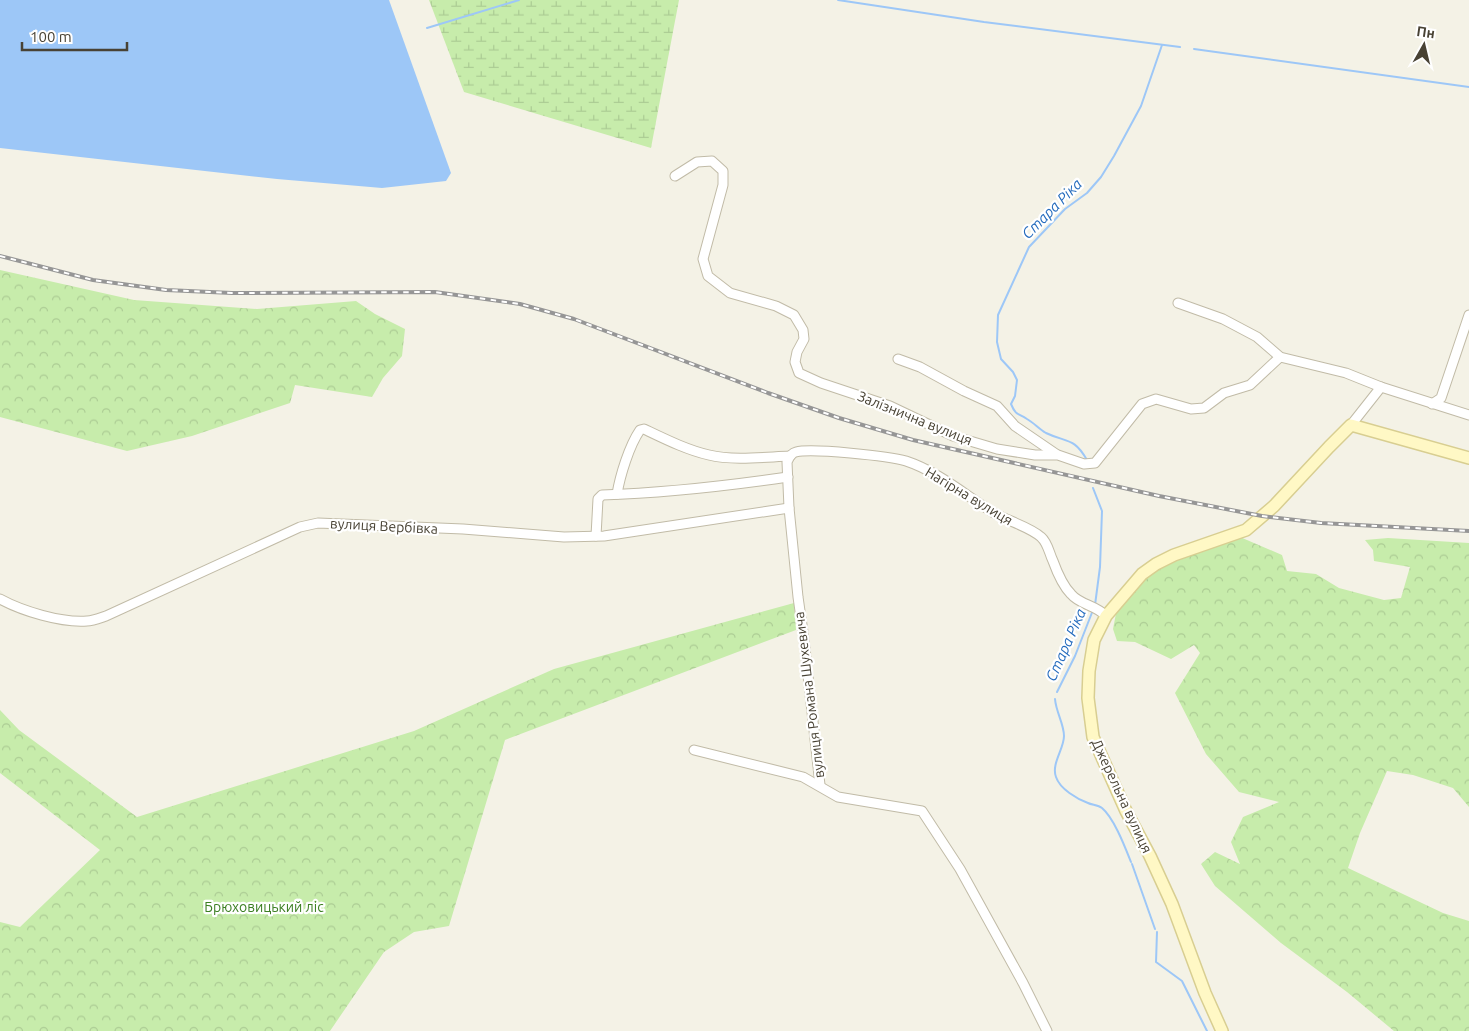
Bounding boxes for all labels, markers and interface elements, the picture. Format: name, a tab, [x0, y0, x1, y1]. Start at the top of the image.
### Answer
scale bar	[22, 20, 128, 52]
north arrow	[1399, 20, 1449, 70]
text: Пн	[1416, 23, 1436, 41]
text: 100 m	[30, 28, 72, 45]
water label: Стара Ріка	[1018, 175, 1085, 242]
street label: Залізнична вулиця	[855, 388, 975, 448]
street label: Нагірна вулиця	[922, 464, 1016, 528]
street label: вулиця Вербівка	[330, 515, 438, 537]
water label: Стара Ріка	[1042, 606, 1089, 684]
street label: вулиця Романа Шухевича	[791, 611, 827, 779]
street label: Джерельна вулиця	[1088, 736, 1156, 856]
park label: Брюховицький ліс	[204, 899, 324, 915]

